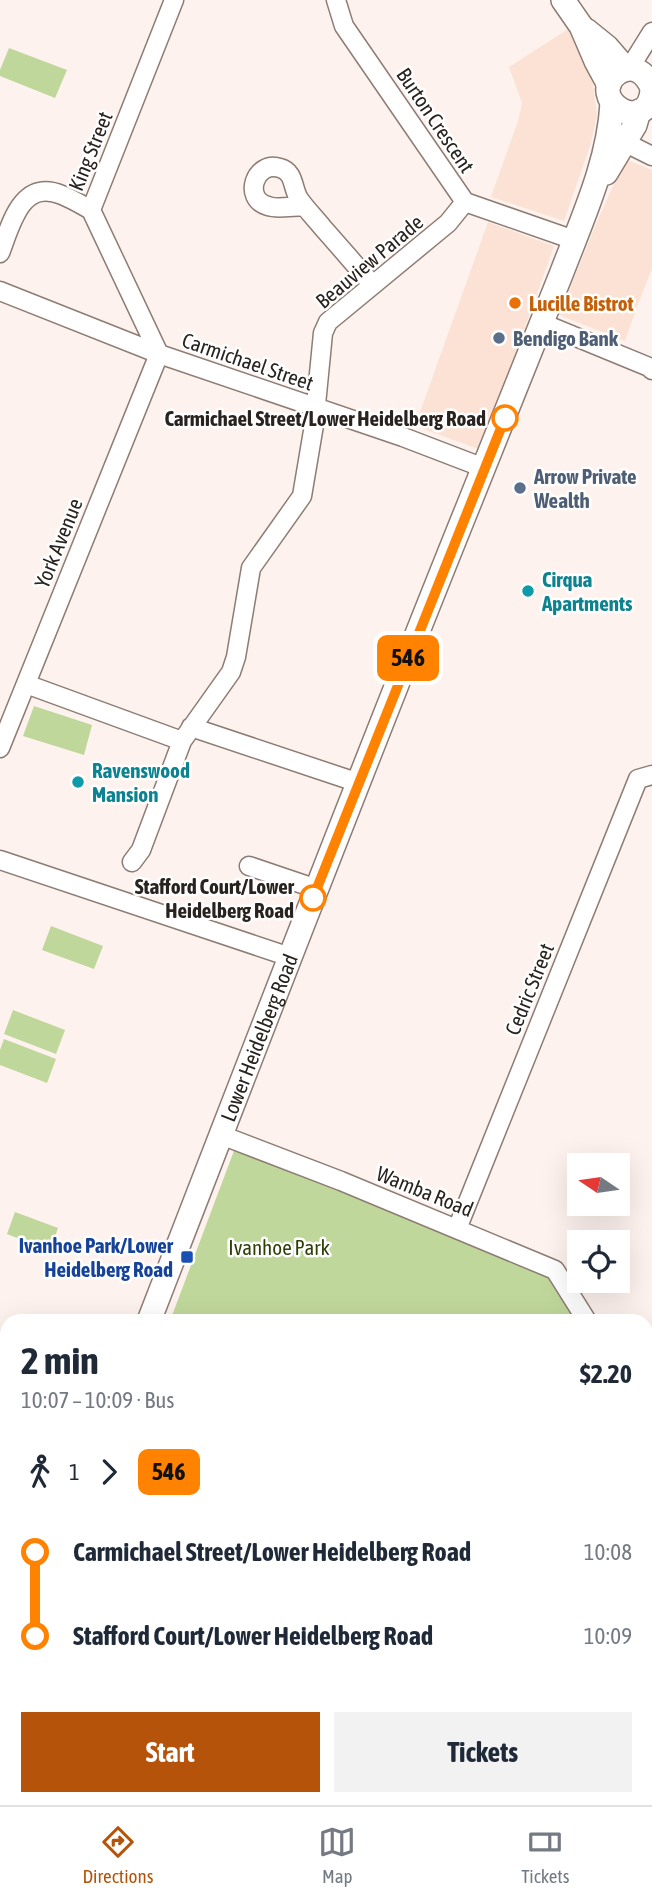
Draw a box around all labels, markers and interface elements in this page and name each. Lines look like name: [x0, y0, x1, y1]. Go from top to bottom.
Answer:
street label: Burton Crescent: [392, 63, 480, 177]
street label: King Street: [63, 108, 117, 194]
street label: Beauview Parade: [311, 209, 427, 313]
place label: Lucille Bistrot: [529, 291, 634, 315]
marker: Lucille Bistrot: [507, 295, 523, 311]
place label: Bendigo Bank: [513, 326, 619, 350]
street label: Carmichael Street: [179, 327, 317, 395]
marker: Bendigo Bank: [491, 330, 507, 346]
marker: Carmichael Street/Lower Heidelberg Road: [492, 405, 518, 431]
place label: Carmichael Street/Lower Heidelberg Road: [164, 406, 486, 430]
place label: Arrow Private Wealth: [533, 464, 637, 512]
marker: Arrow Private Wealth: [512, 480, 528, 496]
street label: York Avenue: [29, 495, 87, 591]
place label: Cirqua Apartments: [541, 567, 633, 615]
marker: Cirqua Apartments: [520, 583, 536, 599]
line badge: 546: [368, 635, 448, 681]
text: 546: [391, 644, 425, 671]
place label: Ravenswood Mansion: [92, 758, 190, 806]
marker: Ravenswood Mansion: [70, 774, 86, 790]
place label: Stafford Court/Lower Heidelberg Road: [135, 874, 295, 922]
marker: Stafford Court/Lower Heidelberg Road: [300, 885, 326, 911]
street label: Cedric Street: [500, 940, 558, 1038]
street label: Lower Heidelberg Road: [215, 950, 302, 1125]
north arrow: [567, 1153, 630, 1216]
map controls: [567, 1153, 630, 1293]
street label: Wamba Road: [373, 1161, 477, 1221]
button: locate: [567, 1230, 630, 1293]
place label: Ivanhoe Park/Lower Heidelberg Road: [19, 1233, 174, 1281]
park label: Ivanhoe Park: [228, 1235, 330, 1259]
marker: Ivanhoe Park/Lower Heidelberg Road: [179, 1249, 195, 1265]
text: 2 min: [21, 1339, 99, 1382]
text: $2.20: [580, 1359, 632, 1389]
text: 10:07 – 10:09 · Bus: [21, 1387, 174, 1413]
icon: walk: [21, 1453, 59, 1491]
icon: forward: [90, 1453, 128, 1491]
text: 546: [152, 1458, 186, 1485]
text: 1: [69, 1459, 80, 1485]
text: Carmichael Street/Lower Heidelberg Road: [73, 1537, 471, 1567]
text: 10:08: [584, 1539, 632, 1565]
text: Stafford Court/Lower Heidelberg Road: [73, 1621, 433, 1651]
text: 10:09: [584, 1623, 632, 1649]
button: Start: [21, 1712, 320, 1792]
button: Tickets: [334, 1712, 632, 1792]
tab: Directions: [82, 1823, 153, 1887]
tab: Map: [318, 1823, 356, 1887]
tab: Tickets: [521, 1823, 569, 1887]

